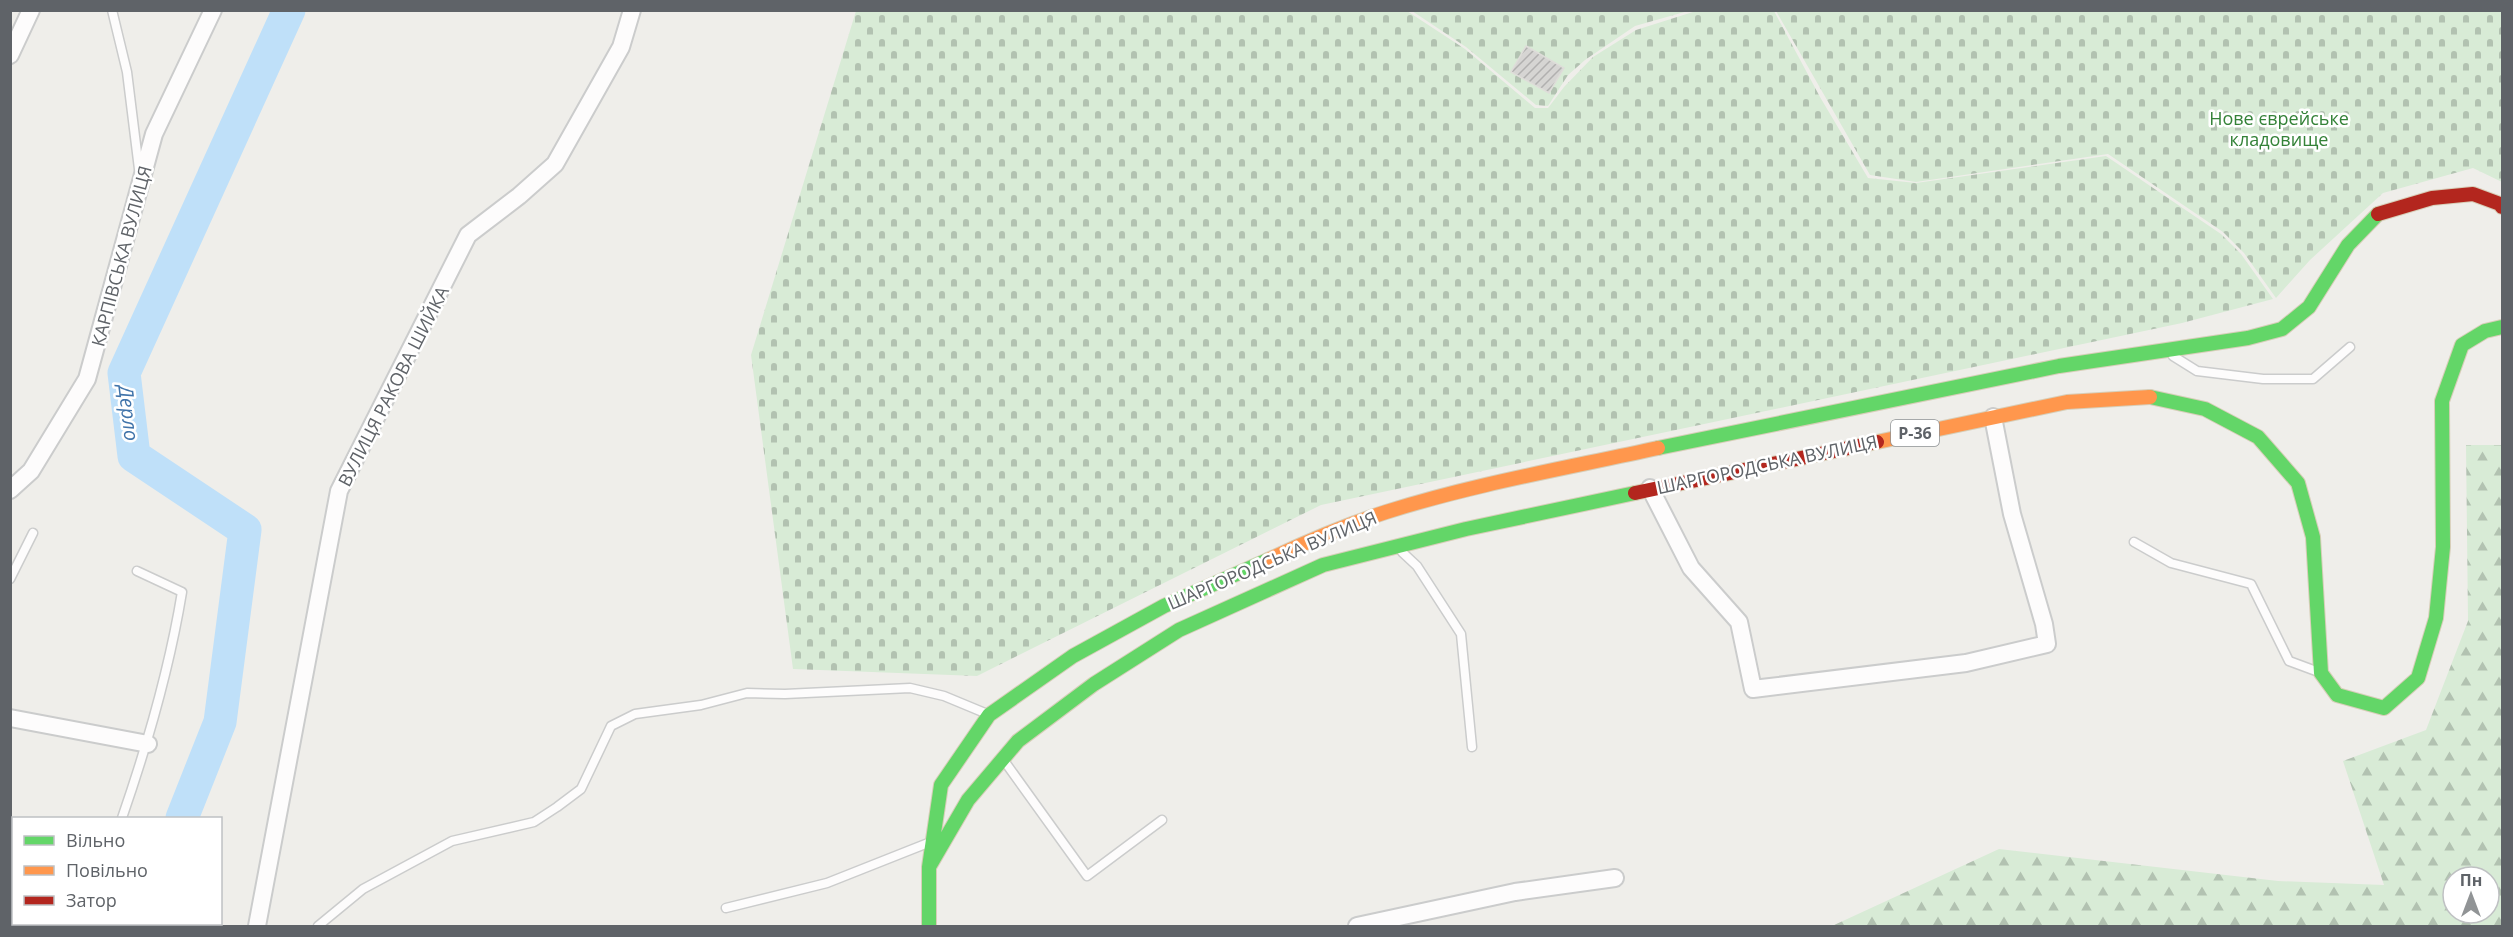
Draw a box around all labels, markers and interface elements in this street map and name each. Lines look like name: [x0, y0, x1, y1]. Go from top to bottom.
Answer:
park label: Нове єврейське кладовище: [2209, 106, 2349, 151]
street label: КАРПІВСЬКА ВУЛИЦЯ: [85, 163, 157, 349]
street label: ВУЛИЦЯ РАКОВА ШИЙКА: [332, 281, 454, 490]
water label: Дерло: [112, 382, 146, 442]
road number: Р-36: [1891, 420, 1939, 446]
street label: ШАРГОРОДСЬКА ВУЛИЦЯ: [1655, 429, 1879, 499]
street label: ШАРГОРОДСЬКА ВУЛИЦЯ: [1164, 505, 1380, 615]
legend: [12, 817, 222, 925]
text: Вільно: [66, 828, 125, 852]
text: Повільно: [66, 858, 148, 882]
north arrow: [2441, 865, 2501, 925]
text: Пн: [2460, 869, 2482, 891]
text: Затор: [66, 888, 117, 912]

